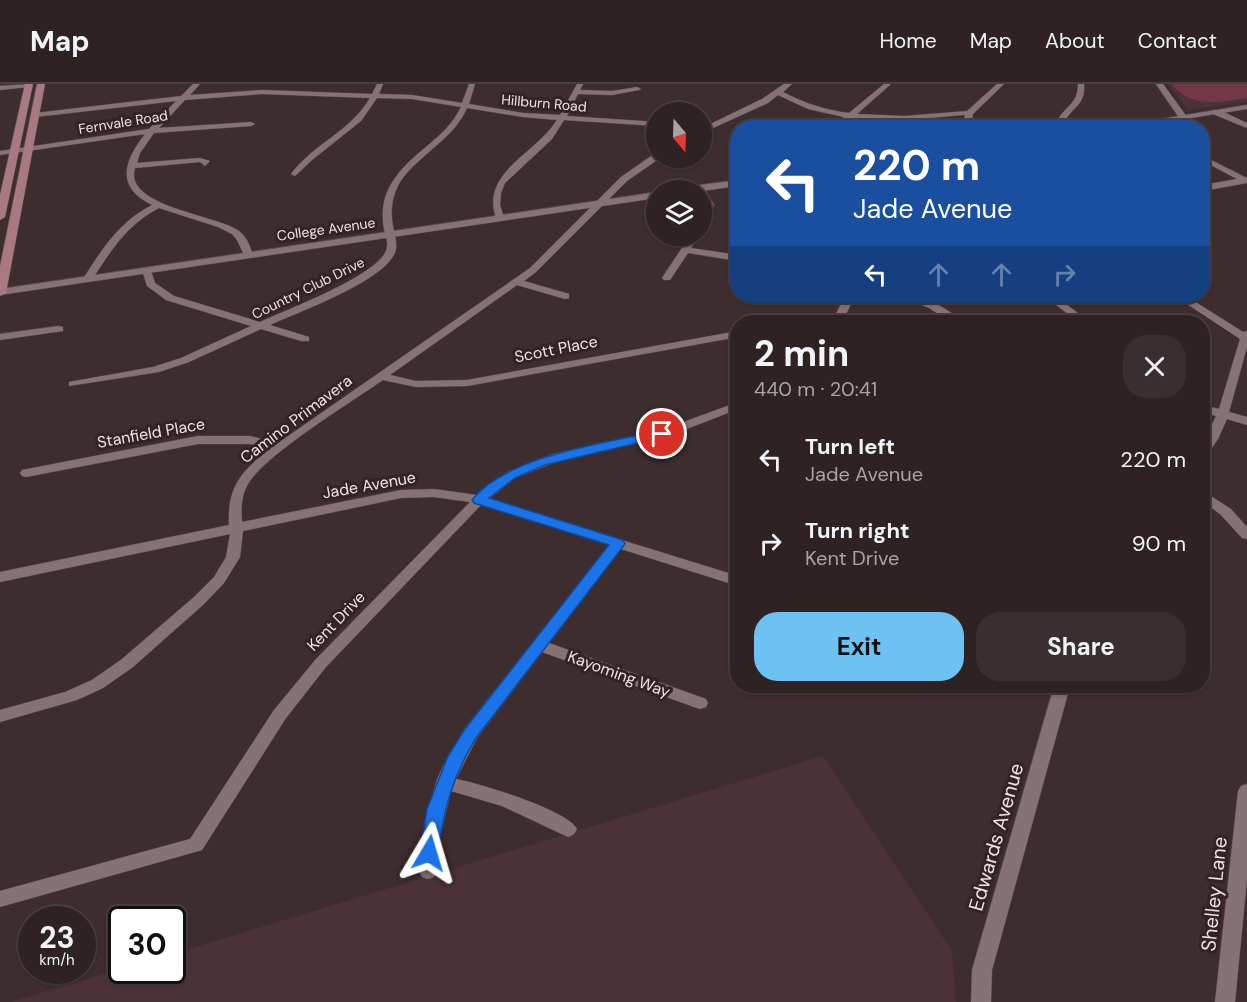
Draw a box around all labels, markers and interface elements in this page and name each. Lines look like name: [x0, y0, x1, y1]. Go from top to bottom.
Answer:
text: Map: [30, 23, 90, 60]
text: Home: [879, 27, 937, 55]
text: Map: [970, 27, 1012, 55]
text: About: [1045, 27, 1105, 55]
text: Contact: [1138, 27, 1217, 55]
street label: Hillburn Road: [501, 90, 587, 116]
north arrow: [646, 102, 712, 168]
map controls: [646, 102, 712, 246]
street label: Fernvale Road: [77, 106, 169, 138]
text: 220 m: [853, 138, 980, 193]
icon: left: [754, 144, 832, 222]
button: layers: [646, 180, 712, 246]
text: Jade Avenue: [853, 191, 1012, 226]
street label: College Avenue: [276, 213, 376, 245]
street label: Country Club Drive: [249, 253, 367, 323]
icon: left: [859, 258, 892, 291]
icon: ahead: [922, 258, 955, 291]
icon: ahead: [985, 258, 1018, 291]
icon: right: [1048, 258, 1081, 291]
text: 2 min: [754, 330, 849, 377]
street label: Scott Place: [513, 331, 599, 367]
button: close: [1123, 335, 1186, 398]
street label: Camino Primavera: [236, 370, 356, 468]
text: 440 m · 20:41: [754, 376, 877, 402]
pin: [636, 408, 687, 459]
street label: Stanfield Place: [95, 413, 207, 453]
icon: arrive: [645, 417, 678, 450]
text: Turn left: [805, 432, 895, 461]
icon: left: [754, 443, 787, 476]
text: 220 m: [1120, 445, 1186, 474]
text: Jade Avenue: [805, 461, 923, 487]
street label: Jade Avenue: [321, 466, 417, 504]
text: Turn right: [805, 516, 910, 545]
icon: right: [754, 527, 787, 560]
text: 90 m: [1132, 529, 1186, 558]
text: Kent Drive: [805, 545, 899, 571]
street label: Kent Drive: [302, 587, 370, 655]
button: Exit: [754, 612, 964, 681]
button: Share: [976, 612, 1186, 681]
street label: Kayoming Way: [565, 646, 673, 702]
street label: Edwards Avenue: [962, 760, 1030, 914]
position arrow: [397, 821, 461, 885]
street label: Shelley Lane: [1195, 835, 1233, 953]
speed limit sign: 30: [108, 906, 186, 984]
text: 23: [39, 918, 75, 957]
text: km/h: [39, 950, 75, 970]

